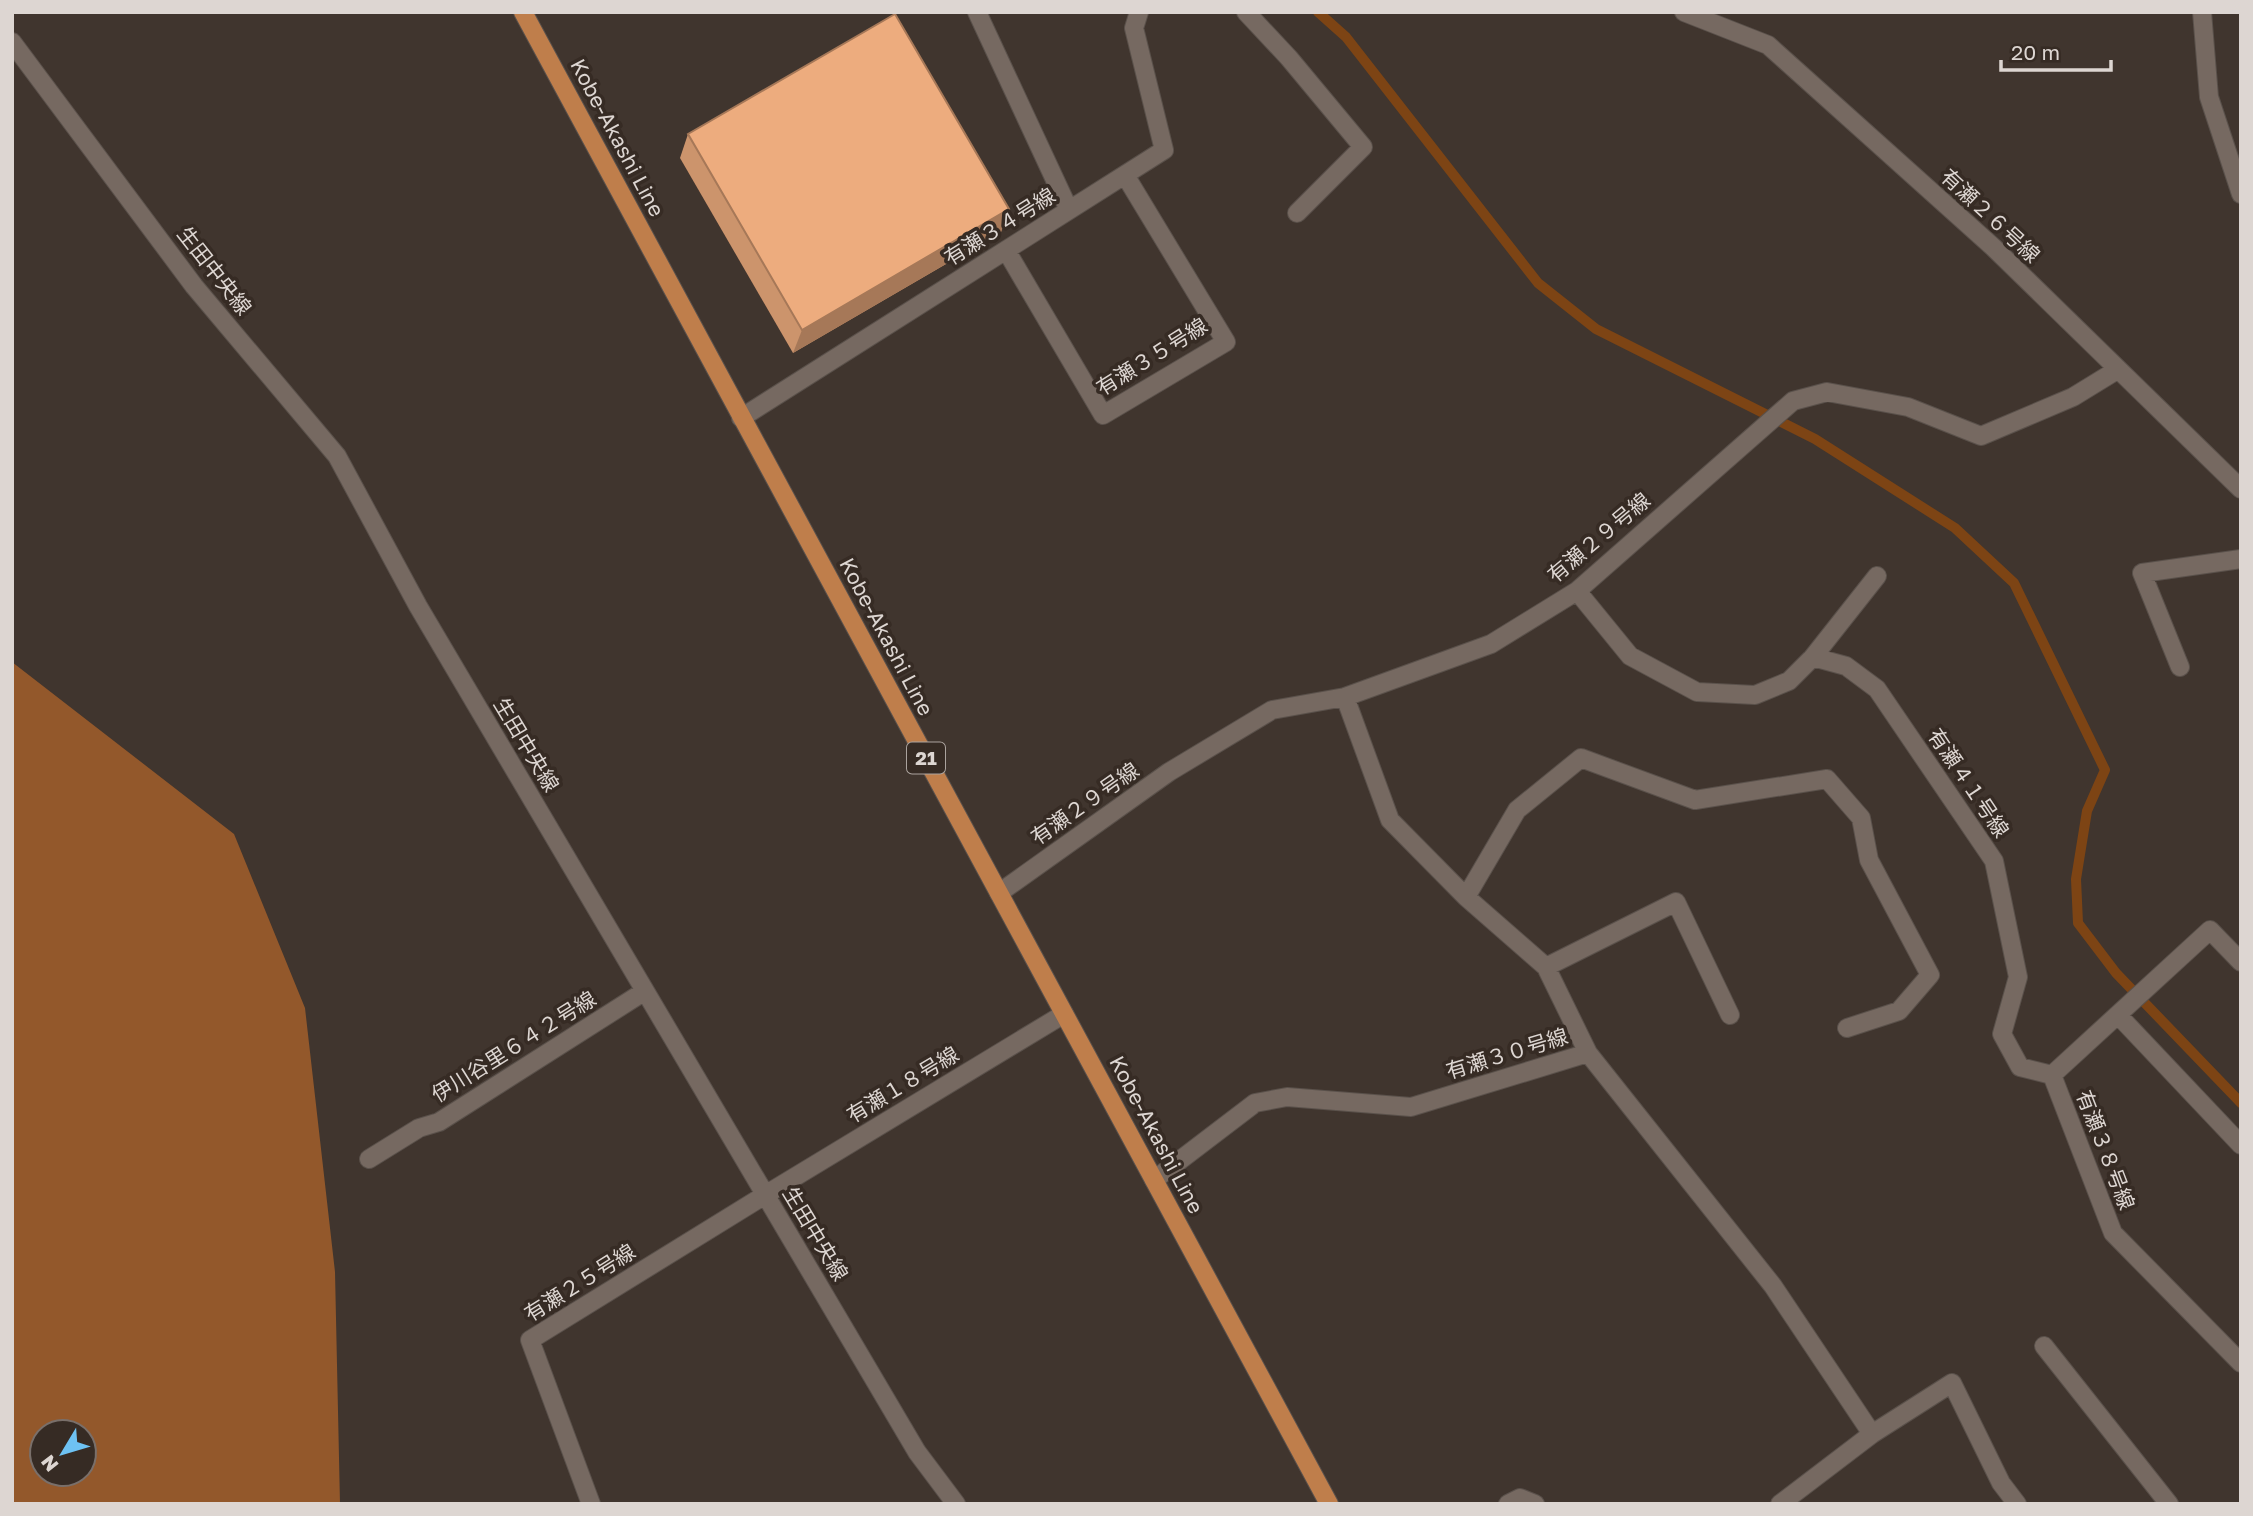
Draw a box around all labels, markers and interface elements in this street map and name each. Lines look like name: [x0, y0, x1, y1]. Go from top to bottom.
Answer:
scale bar: [2001, 28, 2111, 72]
text: 20 m: [2011, 39, 2060, 65]
street label: Kobe-Akashi Line: [565, 54, 670, 221]
street label: 有瀬２６号線: [1936, 163, 2046, 268]
street label: 有瀬３４号線: [939, 182, 1060, 271]
street label: 生田中央線: [172, 221, 257, 320]
street label: 有瀬３５号線: [1091, 312, 1212, 401]
street label: 有瀬２９号線: [1542, 487, 1655, 588]
street label: Kobe-Akashi Line: [834, 553, 939, 720]
street label: 生田中央線: [489, 693, 565, 796]
street label: 有瀬４１号線: [1923, 723, 2015, 842]
road number: 21: [907, 743, 945, 774]
street label: 有瀬２９号線: [1025, 756, 1143, 850]
street label: 伊川谷里６４２号線: [426, 985, 600, 1107]
street label: 有瀬３０号線: [1443, 1022, 1571, 1084]
street label: 有瀬１８号線: [842, 1041, 963, 1128]
street label: Kobe-Akashi Line: [1104, 1051, 1209, 1218]
street label: 有瀬３８号線: [2071, 1086, 2141, 1213]
street label: 生田中央線: [778, 1182, 854, 1285]
street label: 有瀬２５号線: [519, 1238, 640, 1327]
north arrow: [28, 1418, 98, 1488]
text: N: [36, 1451, 63, 1477]

